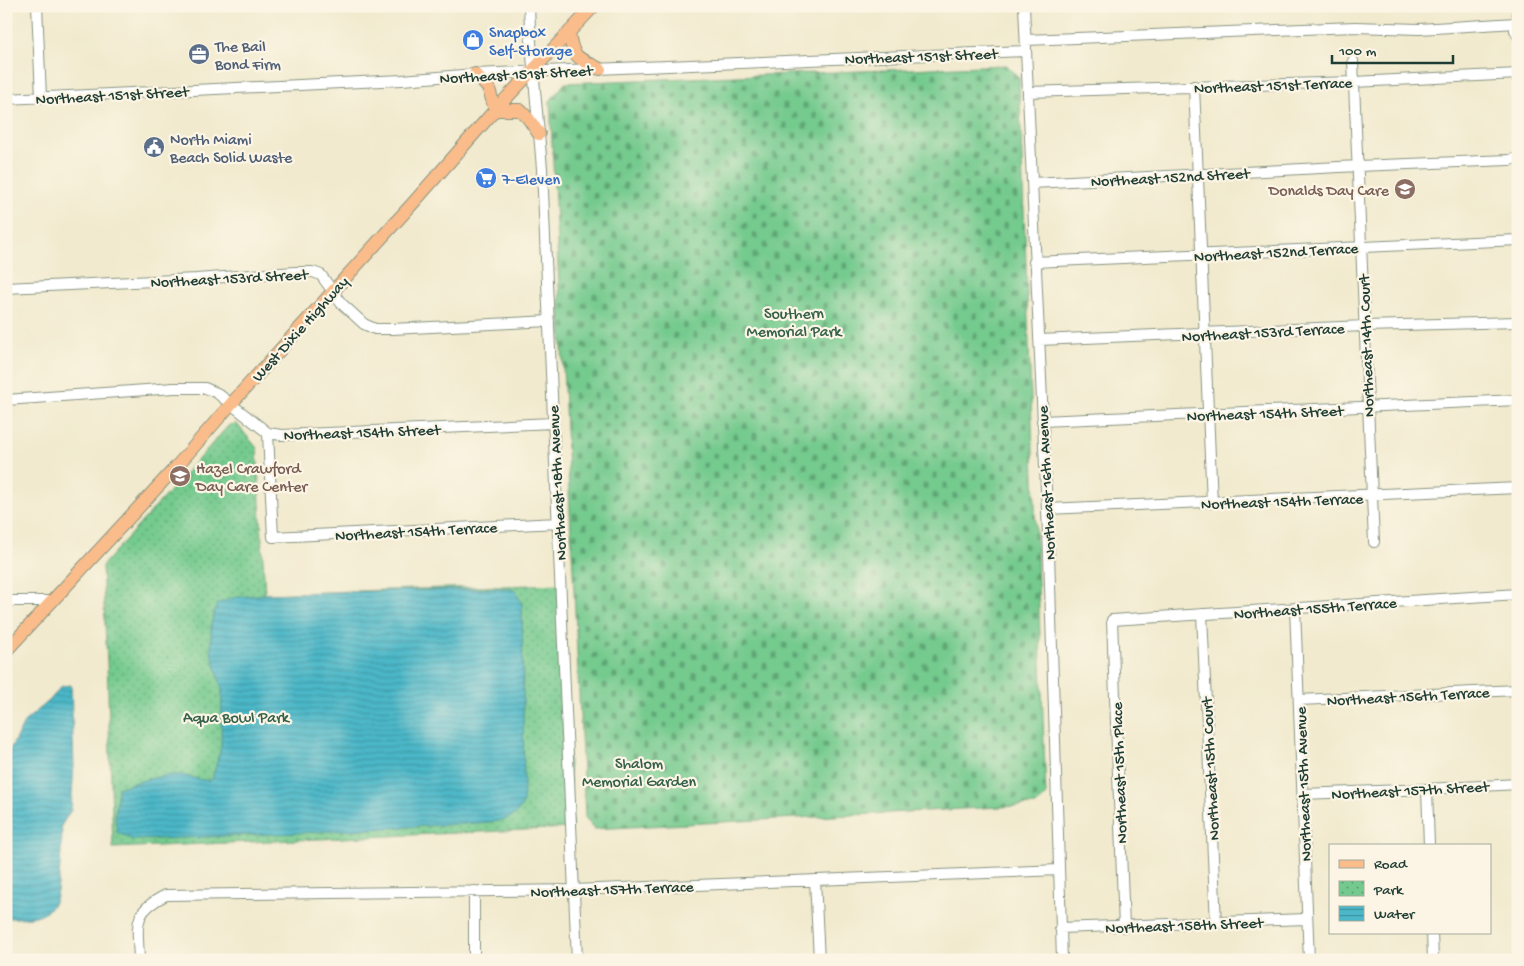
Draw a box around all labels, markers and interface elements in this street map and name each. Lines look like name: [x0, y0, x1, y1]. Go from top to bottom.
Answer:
place label: Snapbox Self-Storage: [489, 25, 573, 62]
shop icon: Snapbox Self-Storage: [461, 28, 485, 52]
scale bar: [1332, 32, 1453, 64]
place label: The Bail Bond Firm: [214, 39, 282, 76]
office icon: The Bail Bond Firm: [187, 42, 211, 66]
text: 100 m: [1338, 43, 1377, 61]
street label: Northeast 151st Street: [844, 46, 999, 71]
street label: Northeast 151st Street: [439, 63, 595, 90]
street label: Northeast 151st Terrace: [1193, 75, 1354, 100]
street label: Northeast 151st Street: [35, 84, 191, 111]
place label: North Miami Beach Solid Waste: [169, 132, 293, 169]
public building icon: North Miami Beach Solid Waste: [142, 135, 166, 159]
supermarket icon: 7-Eleven: [474, 166, 498, 190]
street label: Northeast 152nd Street: [1090, 166, 1252, 193]
place label: 7-Eleven: [501, 172, 560, 191]
school or university icon: Donalds Day Care: [1393, 177, 1417, 201]
place label: Donalds Day Care: [1268, 183, 1390, 202]
street label: Northeast 152nd Terrace: [1193, 241, 1360, 268]
street label: Northeast 153rd Street: [150, 267, 310, 294]
street label: Northeast 14th Court: [1356, 273, 1380, 417]
street label: West Dixie Highway: [249, 274, 354, 387]
park label: Southern Memorial Park: [747, 306, 843, 343]
street label: Northeast 153rd Terrace: [1181, 321, 1346, 348]
street label: Northeast 154th Street: [1186, 403, 1345, 428]
street label: Northeast 18th Avenue: [546, 404, 573, 561]
street label: Northeast 16th Avenue: [1035, 404, 1062, 560]
street label: Northeast 154th Street: [283, 422, 442, 447]
place label: Hazel Crawford Day Care Center: [195, 461, 309, 498]
school or university icon: Hazel Crawford Day Care Center: [168, 464, 192, 488]
street label: Northeast 154th Terrace: [1201, 491, 1364, 516]
street label: Northeast 154th Terrace: [335, 520, 499, 547]
street label: Northeast 155th Terrace: [1233, 595, 1398, 626]
street label: Northeast 156th Terrace: [1326, 685, 1491, 712]
street label: Northeast 15th Court: [1199, 695, 1226, 841]
street label: Northeast 15th Place: [1110, 701, 1133, 844]
street label: Northeast 15th Avenue: [1293, 705, 1318, 862]
park label: Aqua Bowl Park: [183, 710, 291, 729]
park label: Shalom Memorial Garden: [582, 756, 697, 793]
street label: Northeast 157th Street: [1331, 779, 1491, 806]
legend: [1329, 844, 1492, 934]
text: Road: [1374, 856, 1408, 874]
street label: Northeast 157th Terrace: [530, 879, 695, 904]
text: Park: [1373, 882, 1404, 900]
text: Water: [1374, 906, 1416, 924]
street label: Northeast 158th Street: [1105, 915, 1265, 940]

